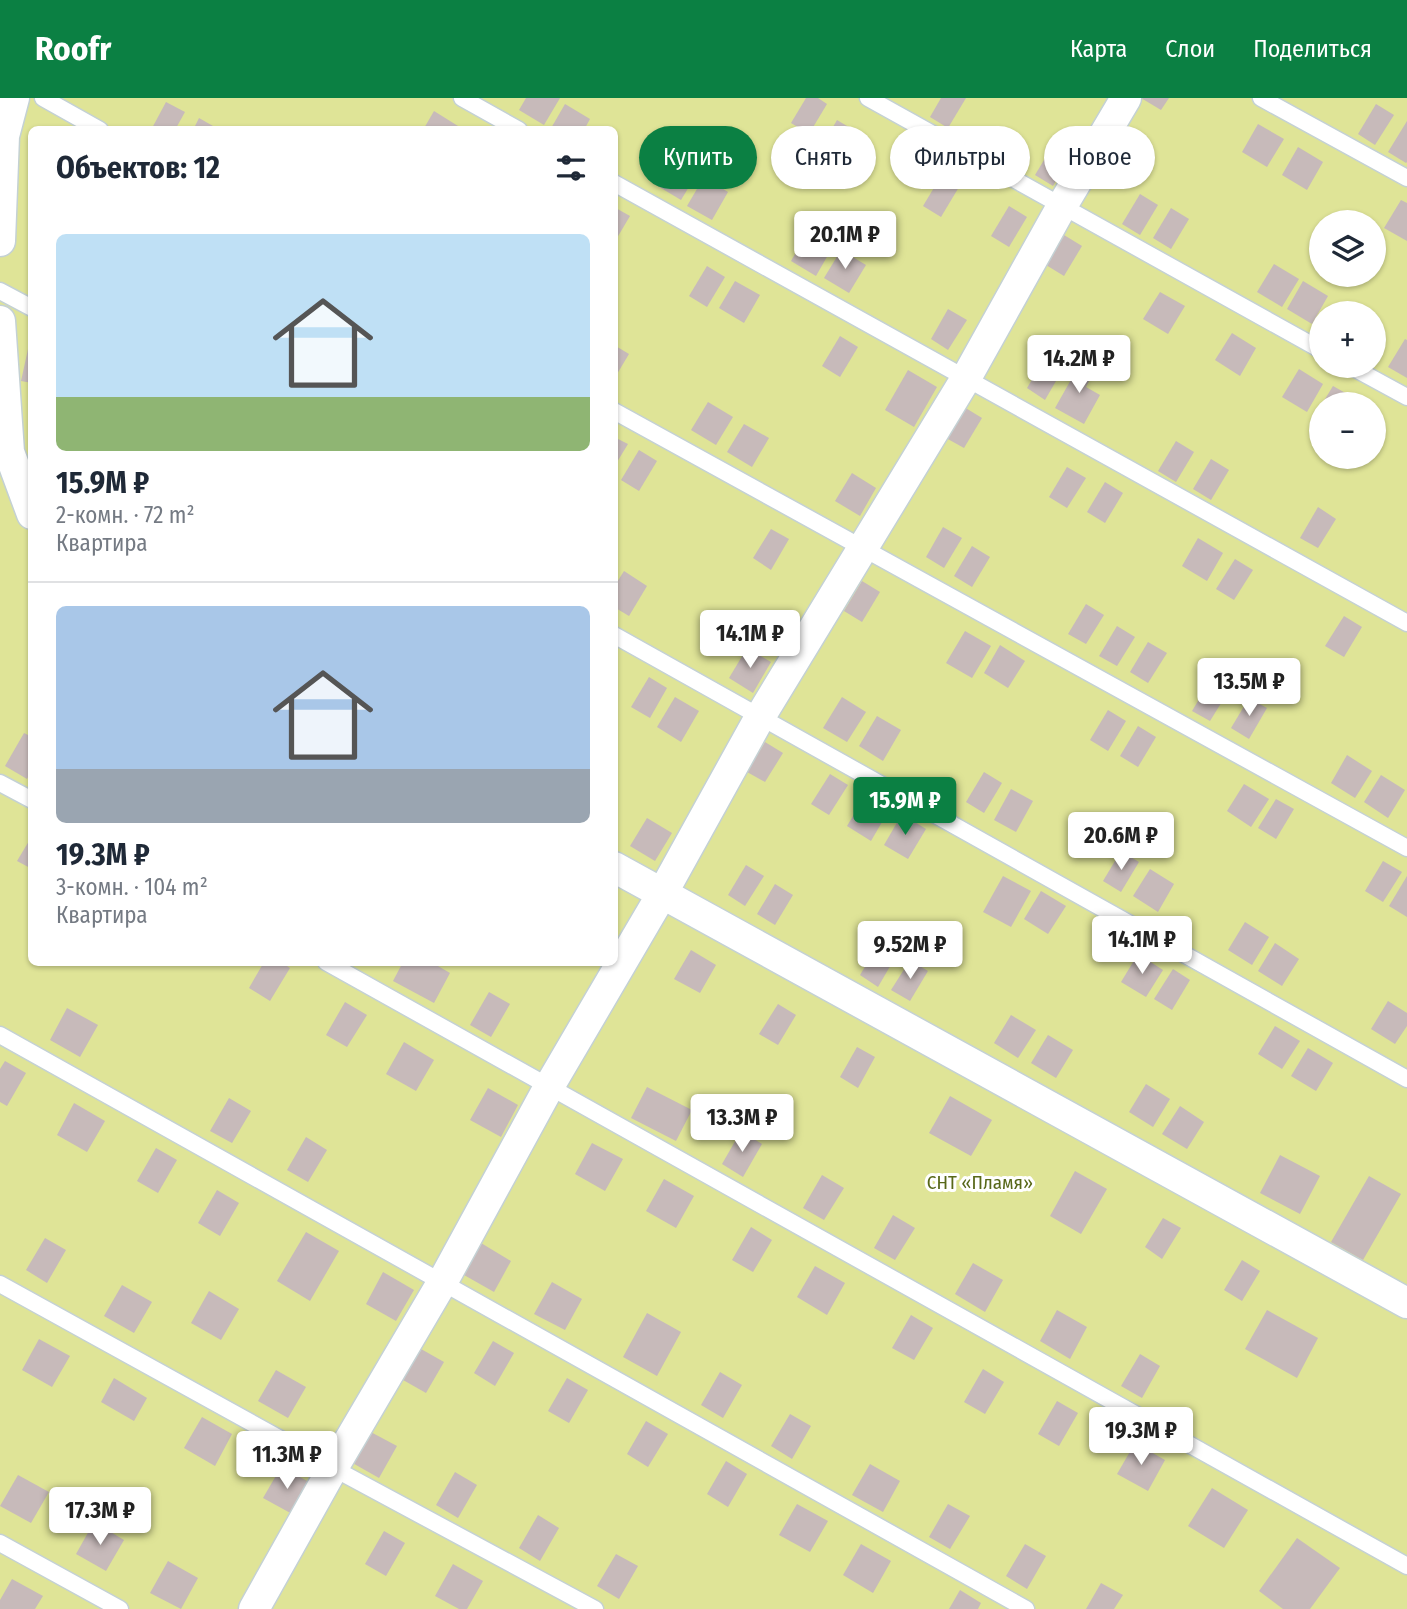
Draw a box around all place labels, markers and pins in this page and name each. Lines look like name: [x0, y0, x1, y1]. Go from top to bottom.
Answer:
pin: 20.1M ₽: [780, 212, 910, 271]
pin: 14.2M ₽: [1014, 336, 1144, 395]
pin: 14.1M ₽: [685, 610, 815, 670]
pin: 13.5M ₽: [1184, 658, 1314, 718]
pin: 15.9M ₽: [840, 778, 970, 837]
pin: 20.6M ₽: [1056, 812, 1186, 872]
pin: 14.1M ₽: [1077, 916, 1207, 976]
pin: 9.52M ₽: [845, 922, 975, 981]
pin: 13.3M ₽: [677, 1094, 807, 1154]
pin: 19.3M ₽: [1076, 1408, 1206, 1467]
pin: 11.3M ₽: [222, 1432, 352, 1491]
pin: 17.3M ₽: [35, 1488, 165, 1547]

